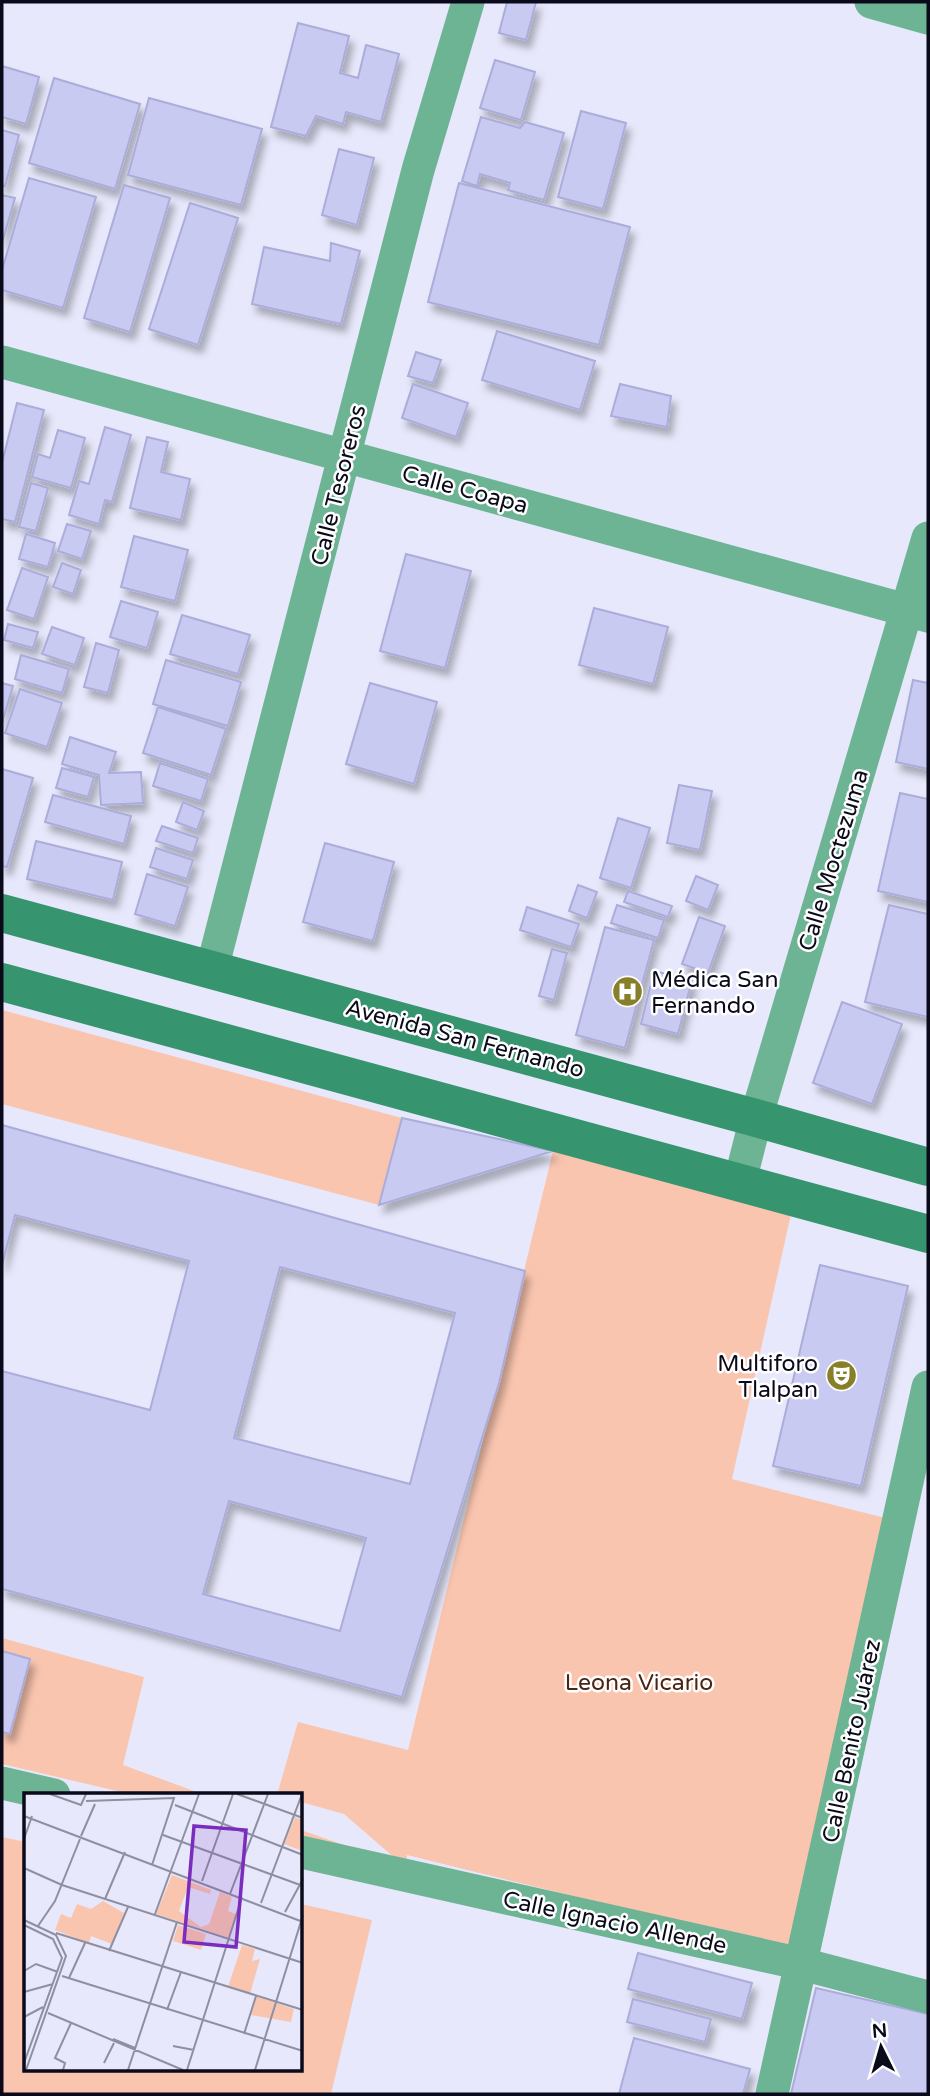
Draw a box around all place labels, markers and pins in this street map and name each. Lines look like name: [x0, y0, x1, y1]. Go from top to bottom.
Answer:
place label: Médica San Fernando: [651, 966, 778, 1020]
hospital icon: Médica San Fernando: [611, 975, 645, 1009]
place label: Multiforo Tlalpan: [717, 1350, 818, 1404]
theatre icon: Multiforo Tlalpan: [824, 1359, 858, 1393]

